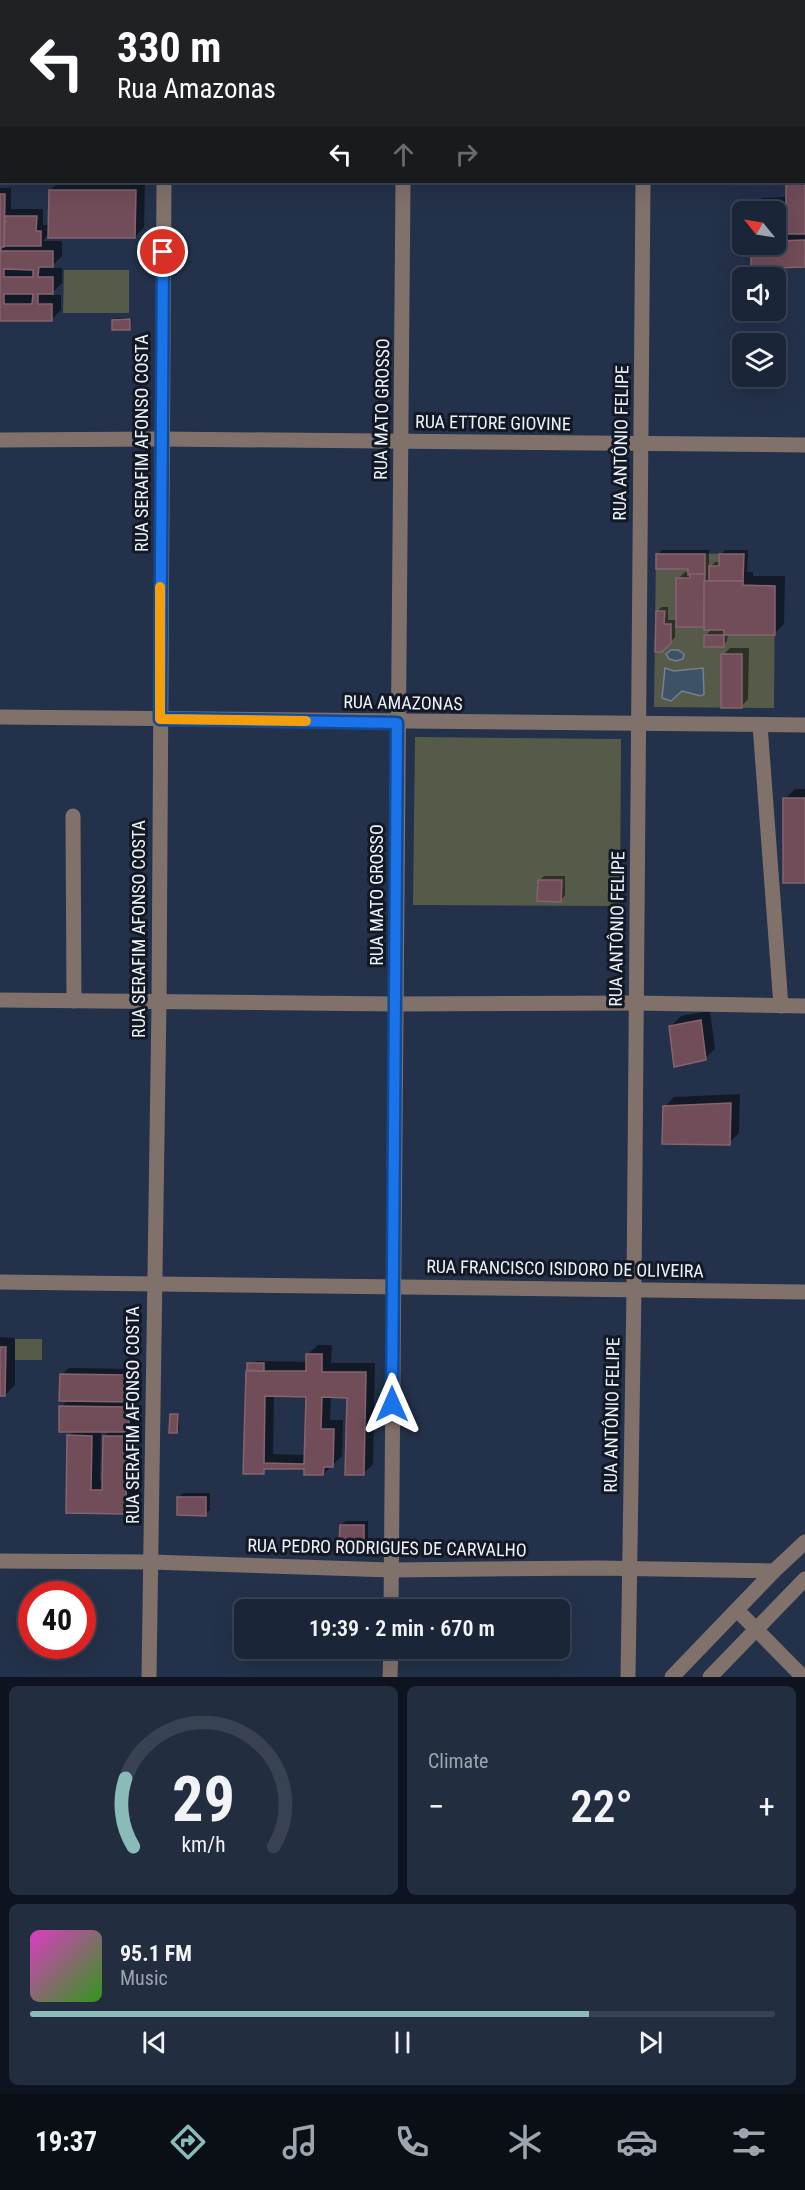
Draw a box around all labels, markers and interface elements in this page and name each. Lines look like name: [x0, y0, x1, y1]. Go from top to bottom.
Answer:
text: 330 m: [117, 23, 222, 72]
icon: left: [18, 24, 96, 102]
text: Rua Amazonas: [117, 73, 276, 105]
icon: left: [324, 138, 357, 171]
icon: ahead: [387, 138, 420, 171]
icon: right: [450, 138, 483, 171]
north arrow: [732, 201, 786, 255]
map controls: [732, 201, 786, 387]
pin: [137, 226, 188, 277]
icon: arrive: [146, 235, 179, 268]
button: sound: [732, 267, 786, 321]
street label: RUA SERAFIM AFONSO COSTA: [131, 333, 152, 552]
button: layers: [732, 333, 786, 387]
street label: RUA MATO GROSSO: [370, 338, 393, 480]
street label: RUA ANTÔNIO FELIPE: [609, 365, 632, 521]
street label: RUA ETTORE GIOVINE: [415, 411, 571, 434]
street label: RUA AMAZONAS: [343, 691, 463, 714]
street label: RUA SERAFIM AFONSO COSTA: [128, 819, 149, 1038]
street label: RUA MATO GROSSO: [366, 824, 387, 966]
street label: RUA ANTÔNIO FELIPE: [605, 851, 628, 1007]
street label: RUA FRANCISCO ISIDORO DE OLIVEIRA: [426, 1256, 705, 1281]
street label: RUA SERAFIM AFONSO COSTA: [122, 1305, 143, 1524]
street label: RUA ANTÔNIO FELIPE: [600, 1337, 623, 1493]
position arrow: [360, 1372, 424, 1436]
street label: RUA PEDRO RODRIGUES DE CARVALHO: [247, 1535, 527, 1560]
speed limit sign: 40: [18, 1581, 96, 1659]
text: 19:39 · 2 min · 670 m: [309, 1616, 495, 1641]
text: Climate: [428, 1749, 488, 1773]
text: 29: [172, 1763, 235, 1836]
text: 22°: [570, 1780, 633, 1833]
text: −: [428, 1787, 445, 1826]
text: +: [759, 1787, 775, 1826]
text: km/h: [181, 1833, 226, 1858]
text: 95.1 FM: [120, 1941, 192, 1966]
text: Music: [120, 1966, 168, 1990]
icon: previous: [138, 2026, 171, 2059]
icon: pause: [386, 2026, 419, 2059]
icon: next: [634, 2026, 667, 2059]
icon: directions: [167, 2121, 209, 2163]
icon: music: [279, 2121, 321, 2163]
icon: phone: [391, 2121, 433, 2163]
icon: climate: [504, 2121, 546, 2163]
icon: car: [616, 2121, 658, 2163]
icon: filters: [728, 2121, 770, 2163]
text: 19:37: [35, 2126, 97, 2158]

